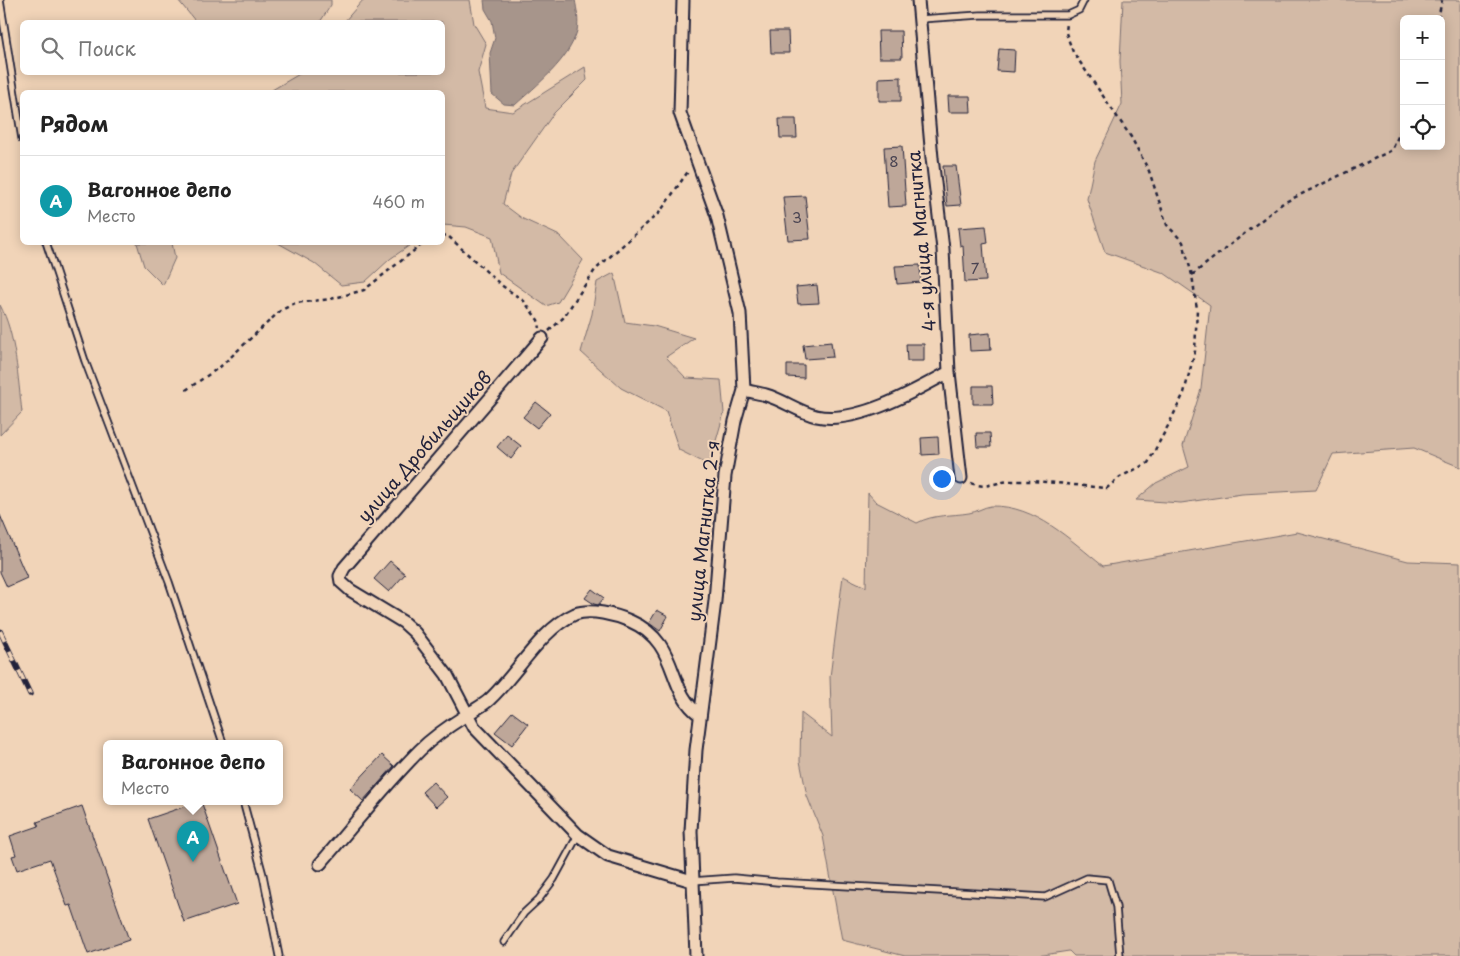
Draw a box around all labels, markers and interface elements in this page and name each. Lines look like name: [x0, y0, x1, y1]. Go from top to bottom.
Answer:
map controls: [1400, 15, 1445, 150]
button: +: [1400, 15, 1445, 60]
search box: [20, 20, 445, 75]
icon: search: [38, 34, 66, 62]
text: Поиск: [78, 34, 136, 62]
button: −: [1400, 60, 1445, 105]
button: locate: [1400, 105, 1445, 150]
text: Рядом: [40, 107, 108, 139]
house number: 8: [889, 149, 899, 172]
street label: 4-я улица Магнитка: [899, 149, 942, 333]
text: Вагонное депо: [87, 175, 231, 203]
text: A: [50, 189, 62, 213]
text: 460 m: [373, 189, 425, 213]
text: Место: [87, 203, 136, 227]
house number: 3: [792, 205, 802, 228]
house number: 7: [971, 256, 980, 279]
street label: улица Дробильщиков: [350, 364, 497, 528]
street label: улица Магнитка 2-я: [680, 439, 725, 623]
your location: [929, 466, 955, 492]
popup: [103, 740, 283, 805]
text: Вагонное депо: [121, 747, 265, 775]
text: Место: [121, 775, 169, 799]
pin: A: [177, 821, 209, 862]

